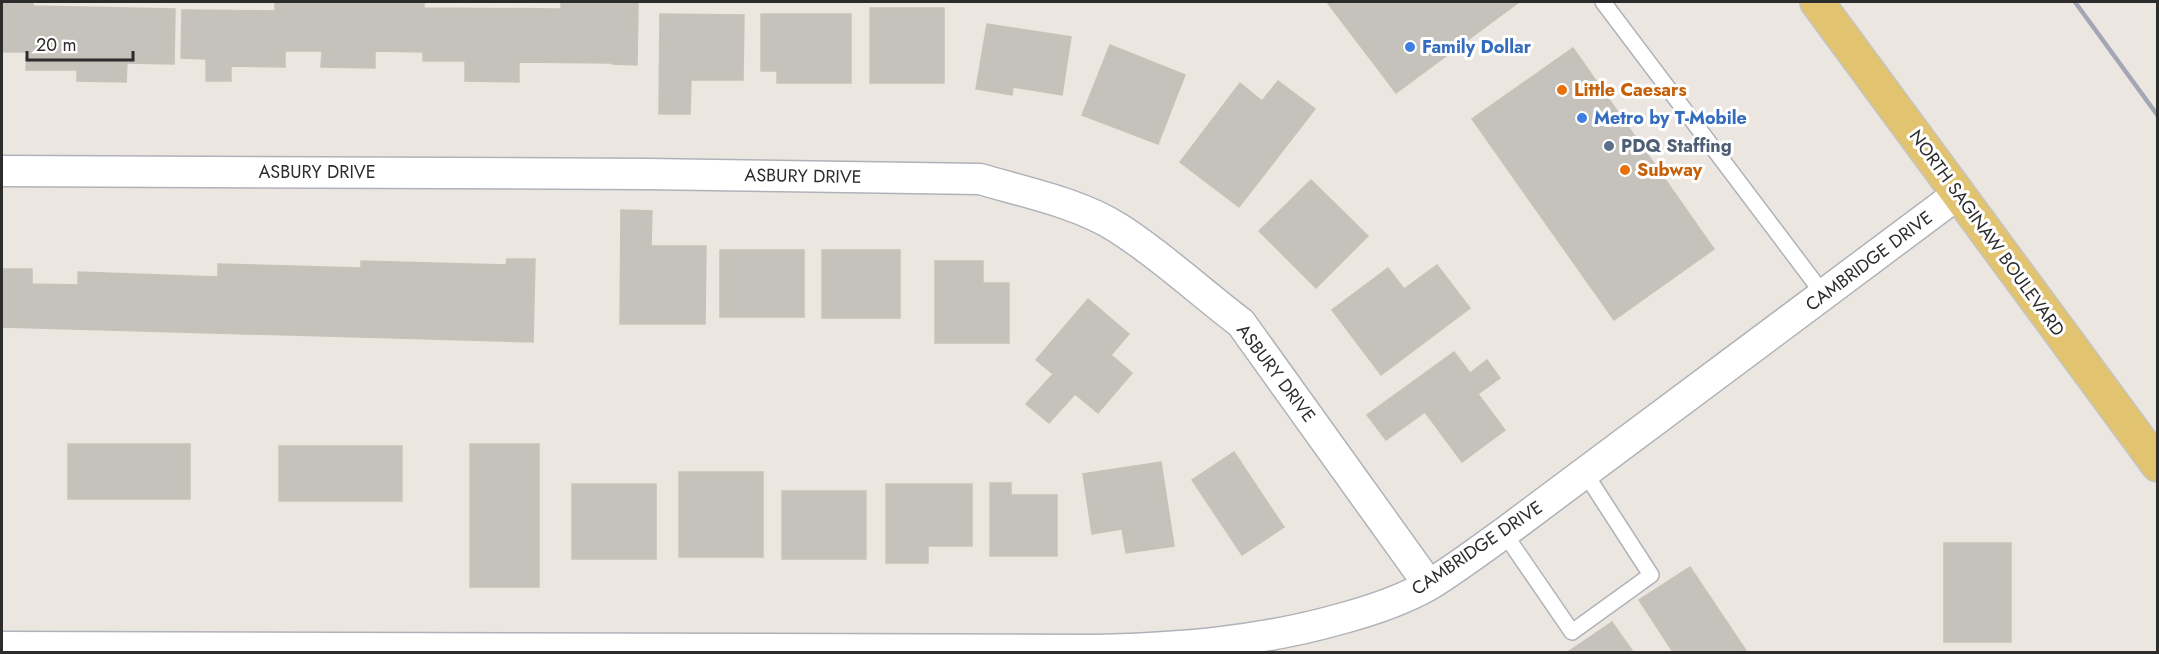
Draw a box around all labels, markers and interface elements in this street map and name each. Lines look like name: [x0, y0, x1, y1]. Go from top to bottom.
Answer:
scale bar: [27, 24, 134, 62]
text: 20 m: [36, 32, 76, 58]
place label: Family Dollar: [1422, 34, 1532, 60]
marker: Family Dollar: [1403, 40, 1417, 54]
place label: Little Caesars: [1574, 77, 1687, 103]
marker: Little Caesars: [1555, 83, 1569, 97]
place label: Metro by T-Mobile: [1594, 105, 1747, 131]
marker: Metro by T-Mobile: [1575, 111, 1589, 125]
street label: NORTH SAGINAW BOULEVARD: [1903, 124, 2071, 342]
place label: PDQ Staffing: [1621, 133, 1732, 159]
marker: PDQ Staffing: [1602, 139, 1616, 153]
place label: Subway: [1637, 157, 1703, 183]
street label: ASBURY DRIVE: [258, 159, 376, 185]
street label: ASBURY DRIVE: [744, 162, 862, 190]
marker: Subway: [1618, 163, 1632, 177]
street label: CAMBRIDGE DRIVE: [1800, 205, 1938, 317]
street label: ASBURY DRIVE: [1230, 318, 1322, 428]
street label: CAMBRIDGE DRIVE: [1406, 494, 1548, 602]

